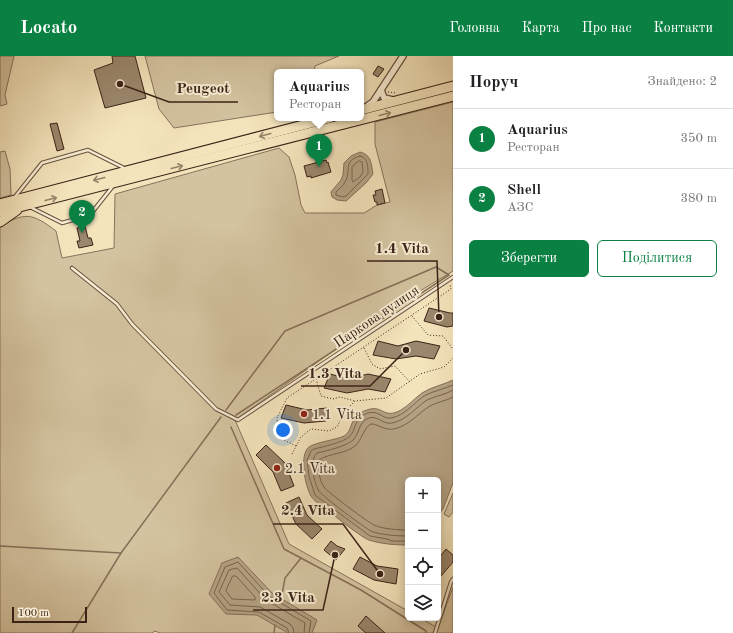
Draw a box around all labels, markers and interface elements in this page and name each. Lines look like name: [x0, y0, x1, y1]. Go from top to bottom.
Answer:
text: Locato: [20, 19, 77, 38]
text: Головна: [449, 21, 500, 35]
text: Карта: [522, 21, 560, 35]
text: Про нас: [582, 21, 632, 35]
text: Контакти: [654, 21, 713, 35]
popup: [274, 69, 364, 121]
text: Поруч: [469, 74, 518, 91]
callout: Peugeot: [169, 75, 238, 102]
text: Знайдено: 2: [648, 75, 717, 88]
text: Aquarius: [289, 80, 349, 95]
text: Peugeot: [176, 82, 230, 97]
text: Ресторан: [289, 98, 341, 111]
one-way arrow: [378, 110, 391, 117]
text: Aquarius: [507, 123, 568, 138]
one-way arrow: [259, 132, 272, 139]
text: 1: [478, 132, 486, 145]
text: 350 m: [680, 132, 717, 145]
pin: 1: [306, 134, 332, 167]
text: Ресторан: [507, 141, 560, 154]
one-way arrow: [171, 162, 184, 170]
one-way arrow: [92, 175, 105, 183]
text: Shell: [507, 183, 541, 198]
text: 2: [478, 192, 486, 205]
text: 380 m: [680, 192, 717, 205]
one-way arrow: [45, 195, 58, 202]
pin: 2: [69, 200, 95, 233]
text: АЗС: [507, 201, 533, 214]
callout: 1.4 Vita: [367, 234, 437, 261]
button: Зберегти: [469, 240, 589, 277]
button: Поділитися: [597, 240, 717, 277]
text: 1.4 Vita: [375, 242, 429, 257]
street label: Паркова вулиця: [331, 283, 422, 350]
callout: 1.3 Vita: [301, 359, 370, 386]
text: 1.3 Vita: [308, 367, 362, 382]
place label: 1.1 Vita: [312, 408, 362, 422]
marker: 1.1 Vita: [299, 409, 309, 419]
your location: [273, 420, 293, 440]
place label: 2.1 Vita: [285, 462, 335, 476]
marker: 2.1 Vita: [272, 463, 282, 473]
map controls: [405, 477, 441, 621]
button: +: [405, 477, 441, 513]
callout: 2.4 Vita: [273, 497, 343, 524]
text: 2.4 Vita: [281, 504, 335, 519]
button: −: [405, 513, 441, 549]
button: locate: [405, 549, 441, 585]
callout: 2.3 Vita: [253, 583, 323, 610]
button: layers: [405, 585, 441, 621]
text: 2.3 Vita: [261, 591, 315, 606]
scale bar: [12, 605, 87, 624]
text: 100 m: [18, 608, 49, 619]

